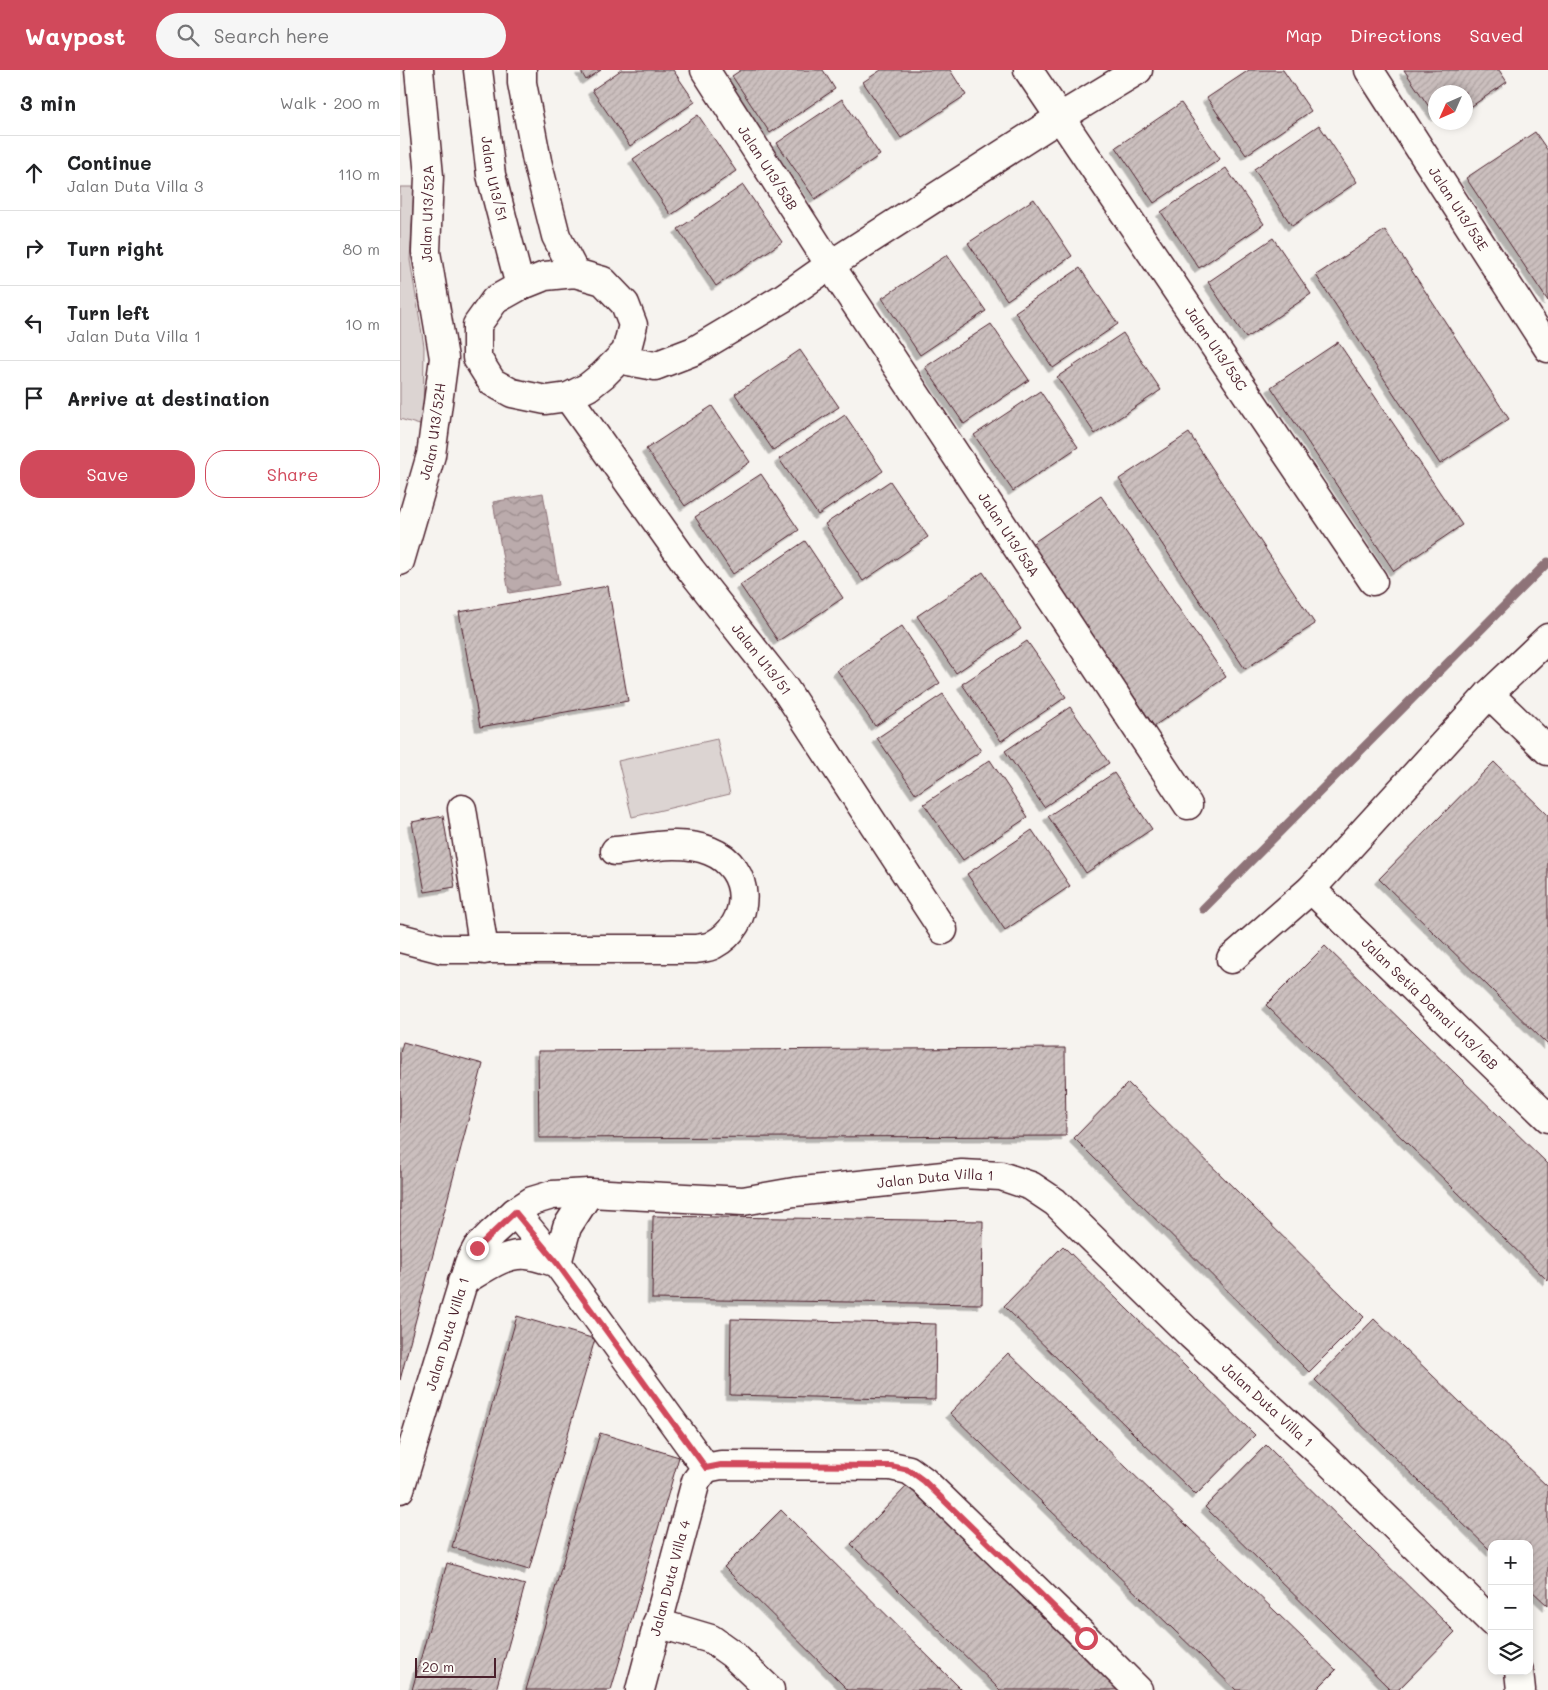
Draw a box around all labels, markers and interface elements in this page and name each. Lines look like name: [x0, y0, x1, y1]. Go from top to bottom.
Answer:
search box: [156, 13, 506, 58]
text: Waypost: [25, 20, 126, 51]
icon: search: [174, 21, 202, 49]
text: Search here: [214, 23, 329, 48]
text: Map: [1285, 23, 1322, 47]
text: Directions: [1350, 23, 1442, 47]
text: Saved: [1470, 23, 1523, 47]
north arrow: [1428, 85, 1473, 130]
text: 3 min: [20, 89, 76, 116]
text: Walk · 200 m: [280, 92, 380, 113]
street label: Jalan U13/53B: [734, 121, 802, 213]
street label: Jalan U13/51: [477, 135, 513, 223]
text: Continue: [67, 150, 152, 175]
icon: ahead: [20, 159, 48, 187]
text: 110 m: [338, 163, 380, 184]
street label: Jalan U13/53E: [1425, 163, 1493, 254]
street label: Jalan U13/52A: [416, 164, 438, 264]
text: Jalan Duta Villa 3: [67, 175, 203, 196]
icon: right: [20, 234, 48, 262]
text: Turn right: [67, 236, 164, 261]
text: 80 m: [343, 238, 380, 259]
text: Turn left: [67, 300, 150, 325]
street label: Jalan U13/53C: [1181, 302, 1252, 394]
icon: left: [20, 309, 48, 337]
text: 10 m: [345, 313, 380, 334]
text: Jalan Duta Villa 1: [67, 325, 201, 346]
street label: Jalan U13/52H: [414, 382, 450, 482]
icon: arrive: [20, 384, 48, 412]
text: Arrive at destination: [67, 386, 270, 411]
button: Save: [20, 450, 195, 498]
button: Share: [205, 450, 380, 498]
street label: Jalan U13/53A: [974, 488, 1044, 580]
street label: Jalan U13/51: [728, 619, 796, 698]
street label: Jalan Setia Damai U13/16B: [1358, 933, 1502, 1074]
street label: Jalan Duta Villa 1: [876, 1164, 994, 1192]
route end: [466, 1237, 489, 1260]
street label: Jalan Duta Villa 1: [421, 1275, 473, 1393]
street label: Jalan Duta Villa 1: [1218, 1358, 1317, 1451]
street label: Jalan Duta Villa 4: [645, 1517, 694, 1638]
map controls: [1488, 1540, 1533, 1675]
button: +: [1488, 1540, 1533, 1585]
button: −: [1488, 1585, 1533, 1630]
route start: [1075, 1627, 1098, 1650]
button: layers: [1488, 1630, 1533, 1675]
scale bar: [415, 1655, 496, 1678]
text: 20 m: [422, 1657, 454, 1676]

